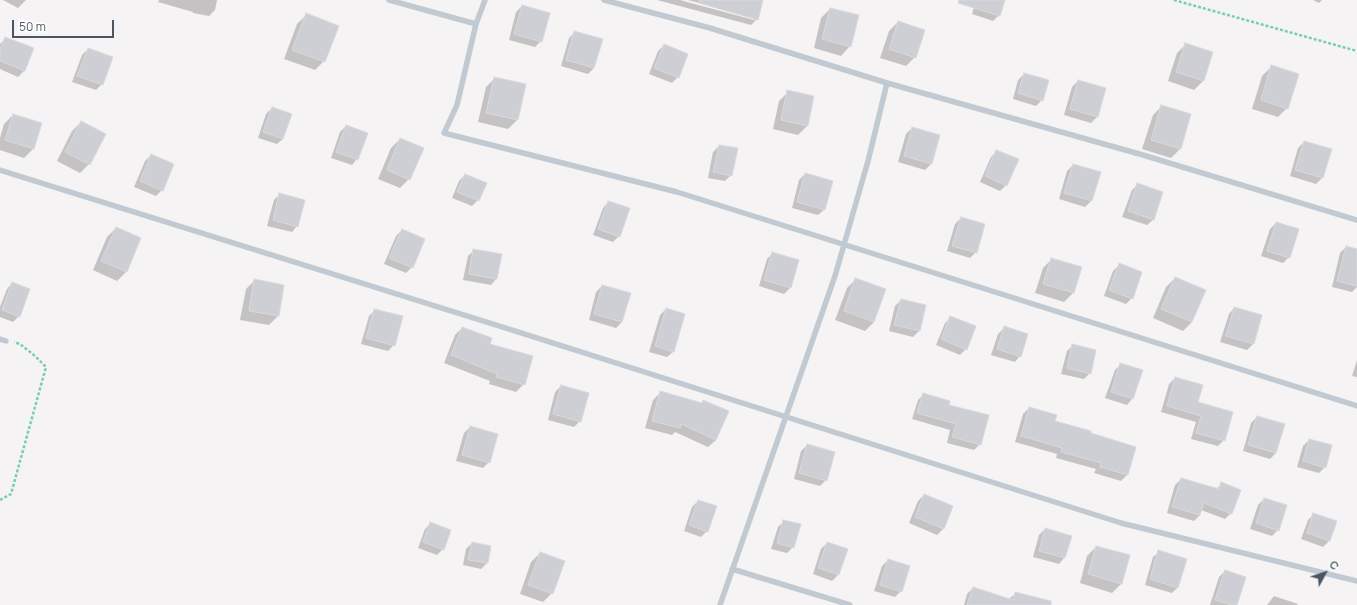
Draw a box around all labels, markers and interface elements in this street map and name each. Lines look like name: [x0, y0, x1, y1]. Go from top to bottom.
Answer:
scale bar: [14, 12, 116, 38]
text: 50 m: [19, 18, 46, 35]
north arrow: [1305, 553, 1345, 593]
text: С: [1326, 557, 1343, 573]

